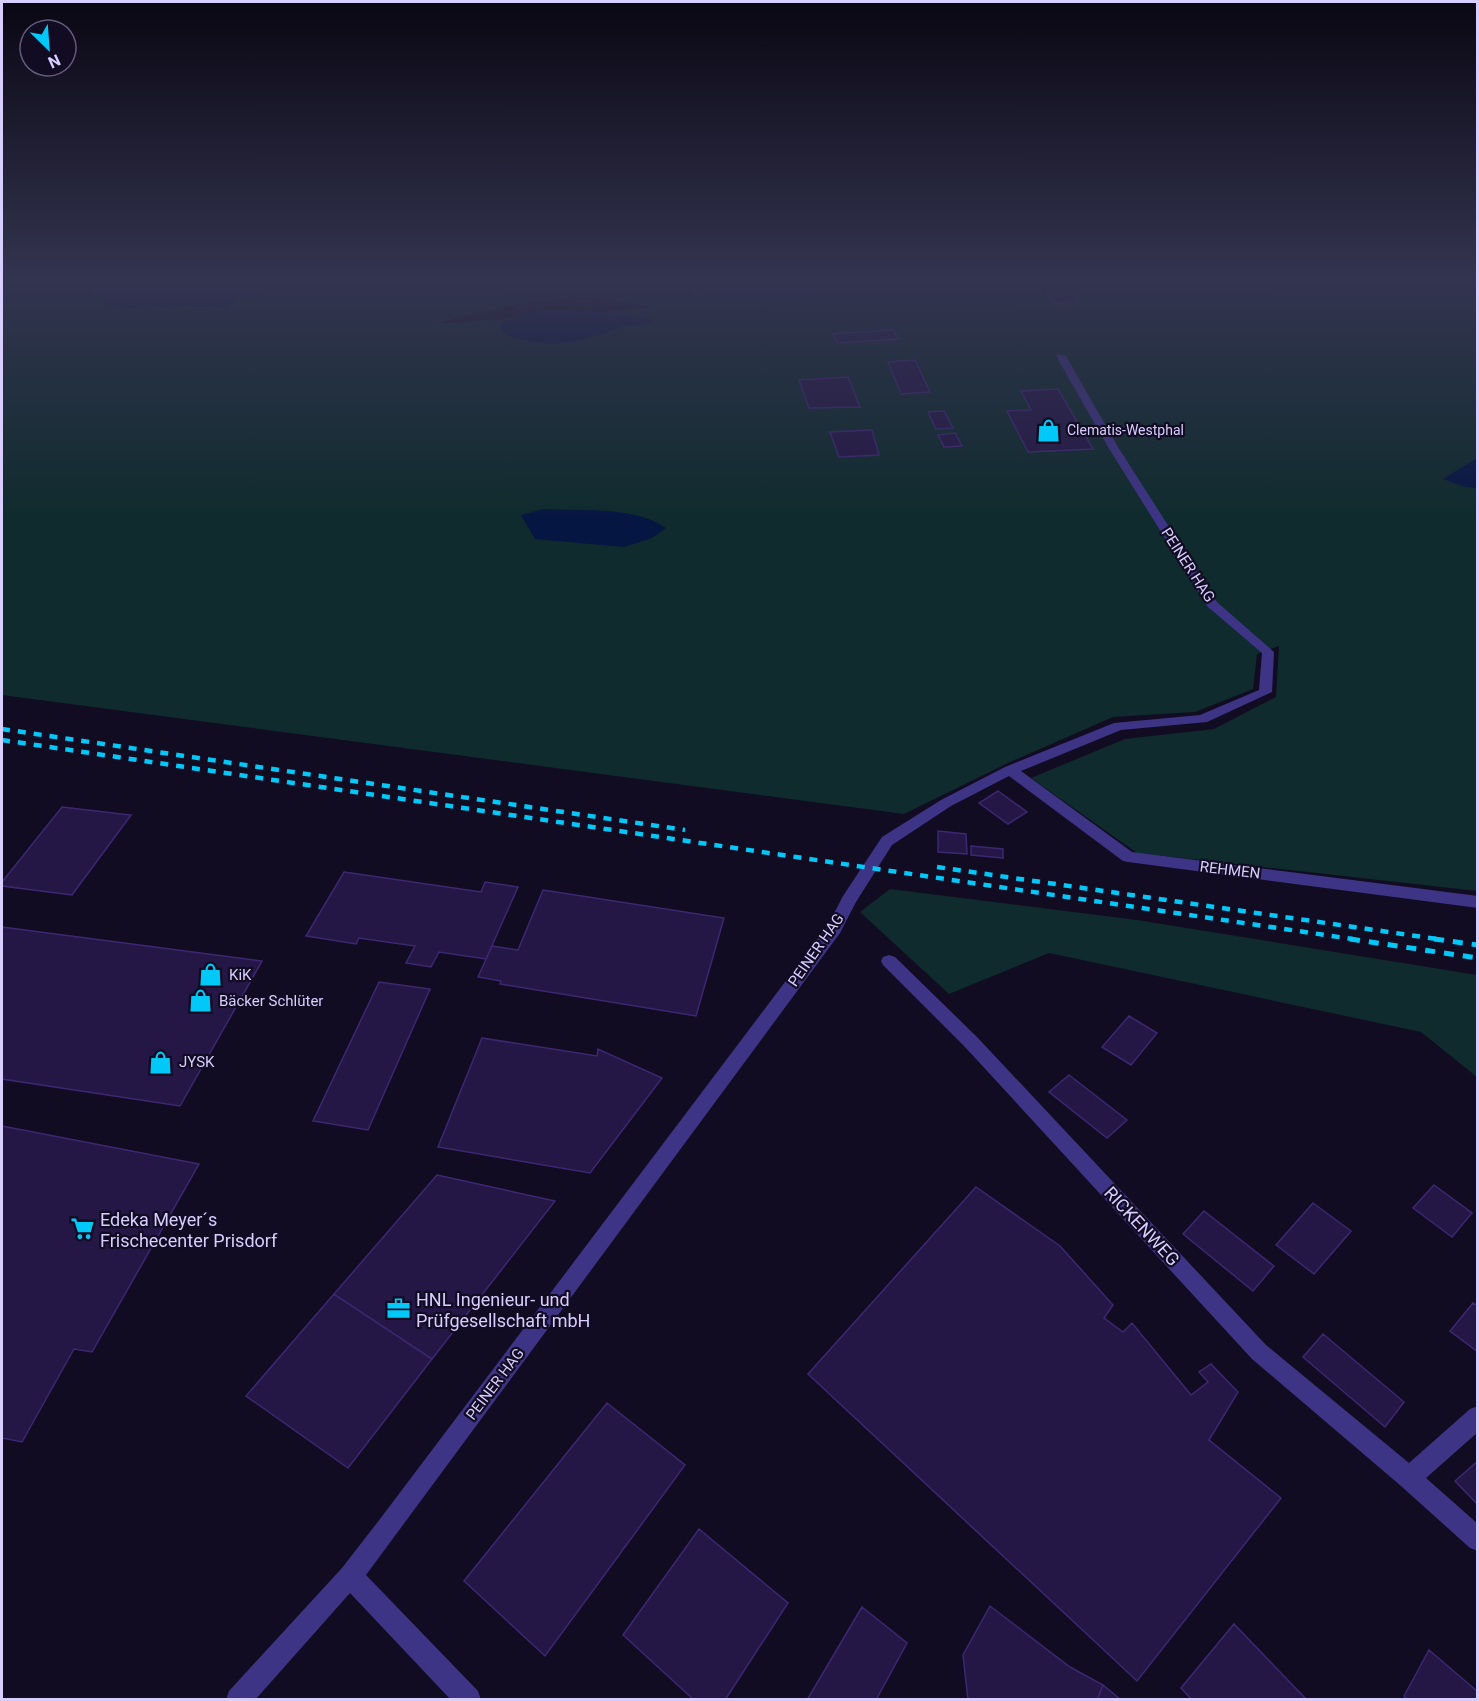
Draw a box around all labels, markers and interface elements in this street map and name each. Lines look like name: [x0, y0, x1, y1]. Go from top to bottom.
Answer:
north arrow: [18, 18, 78, 78]
text: N: [45, 50, 63, 72]
shop icon: Clematis-Westphal: [1036, 417, 1062, 443]
place label: Clematis-Westphal: [1067, 422, 1184, 438]
street label: PEINER HAG: [1157, 524, 1219, 606]
street label: REHMEN: [1199, 857, 1261, 883]
street label: PEINER HAG: [784, 910, 848, 990]
shop icon: KiK: [198, 962, 224, 988]
place label: KiK: [229, 966, 252, 984]
shop icon: Bäcker Schlüter: [188, 988, 214, 1014]
place label: Bäcker Schlüter: [219, 992, 323, 1010]
shop icon: JYSK: [148, 1049, 174, 1075]
place label: JYSK: [179, 1053, 215, 1071]
street label: RICKENWEG: [1100, 1182, 1184, 1270]
place label: Edeka Meyer´s Frischecenter Prisdorf: [100, 1209, 278, 1251]
supermarket icon: Edeka Meyer´s Frischecenter Prisdorf: [69, 1216, 95, 1242]
place label: HNL Ingenieur- und Prüfgesellschaft mbH: [416, 1289, 590, 1331]
office icon: HNL Ingenieur- und Prüfgesellschaft mbH: [385, 1296, 411, 1322]
street label: PEINER HAG: [462, 1345, 528, 1423]

